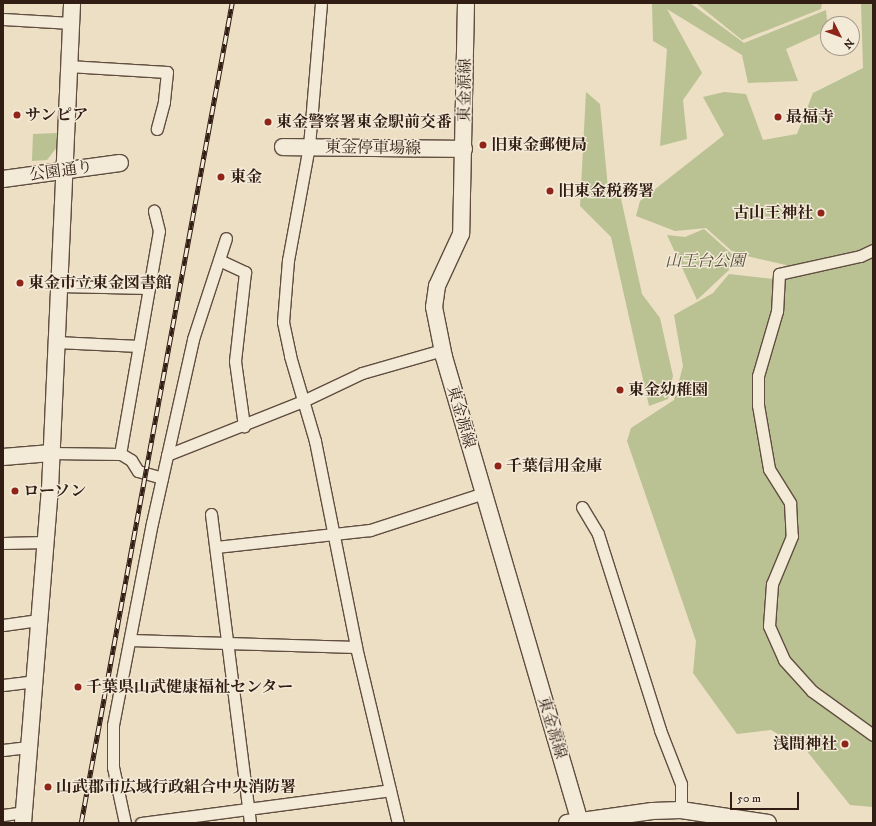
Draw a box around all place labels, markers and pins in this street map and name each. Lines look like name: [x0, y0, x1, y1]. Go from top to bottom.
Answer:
place label: サンピア: [25, 105, 89, 125]
place label: 最福寺: [786, 107, 834, 127]
marker: サンピア: [12, 110, 22, 120]
place label: 東金警察署東金駅前交番: [276, 112, 452, 132]
marker: 最福寺: [773, 112, 783, 122]
marker: 東金警察署東金駅前交番: [263, 117, 273, 127]
place label: 旧東金郵便局: [491, 135, 587, 155]
marker: 旧東金郵便局: [478, 140, 488, 150]
place label: 東金: [230, 167, 262, 187]
marker: 東金: [215, 171, 227, 183]
place label: 旧東金税務署: [558, 181, 654, 201]
marker: 旧東金税務署: [545, 186, 555, 196]
place label: 古山王神社: [733, 203, 813, 223]
marker: 古山王神社: [816, 208, 826, 218]
place label: 東金市立東金図書館: [28, 273, 172, 293]
marker: 東金市立東金図書館: [15, 278, 25, 288]
place label: 東金幼稚園: [628, 380, 708, 400]
marker: 東金幼稚園: [615, 385, 625, 395]
place label: 千葉信用金庫: [506, 456, 602, 476]
marker: 千葉信用金庫: [493, 461, 503, 471]
place label: ローソン: [23, 481, 87, 501]
marker: ローソン: [10, 486, 20, 496]
place label: 千葉県山武健康福祉センター: [86, 677, 294, 697]
marker: 千葉県山武健康福祉センター: [73, 682, 83, 692]
place label: 浅間神社: [773, 734, 837, 754]
marker: 浅間神社: [840, 739, 850, 749]
place label: 山武郡市広域行政組合中央消防署: [56, 777, 296, 797]
marker: 山武郡市広域行政組合中央消防署: [43, 782, 53, 792]

